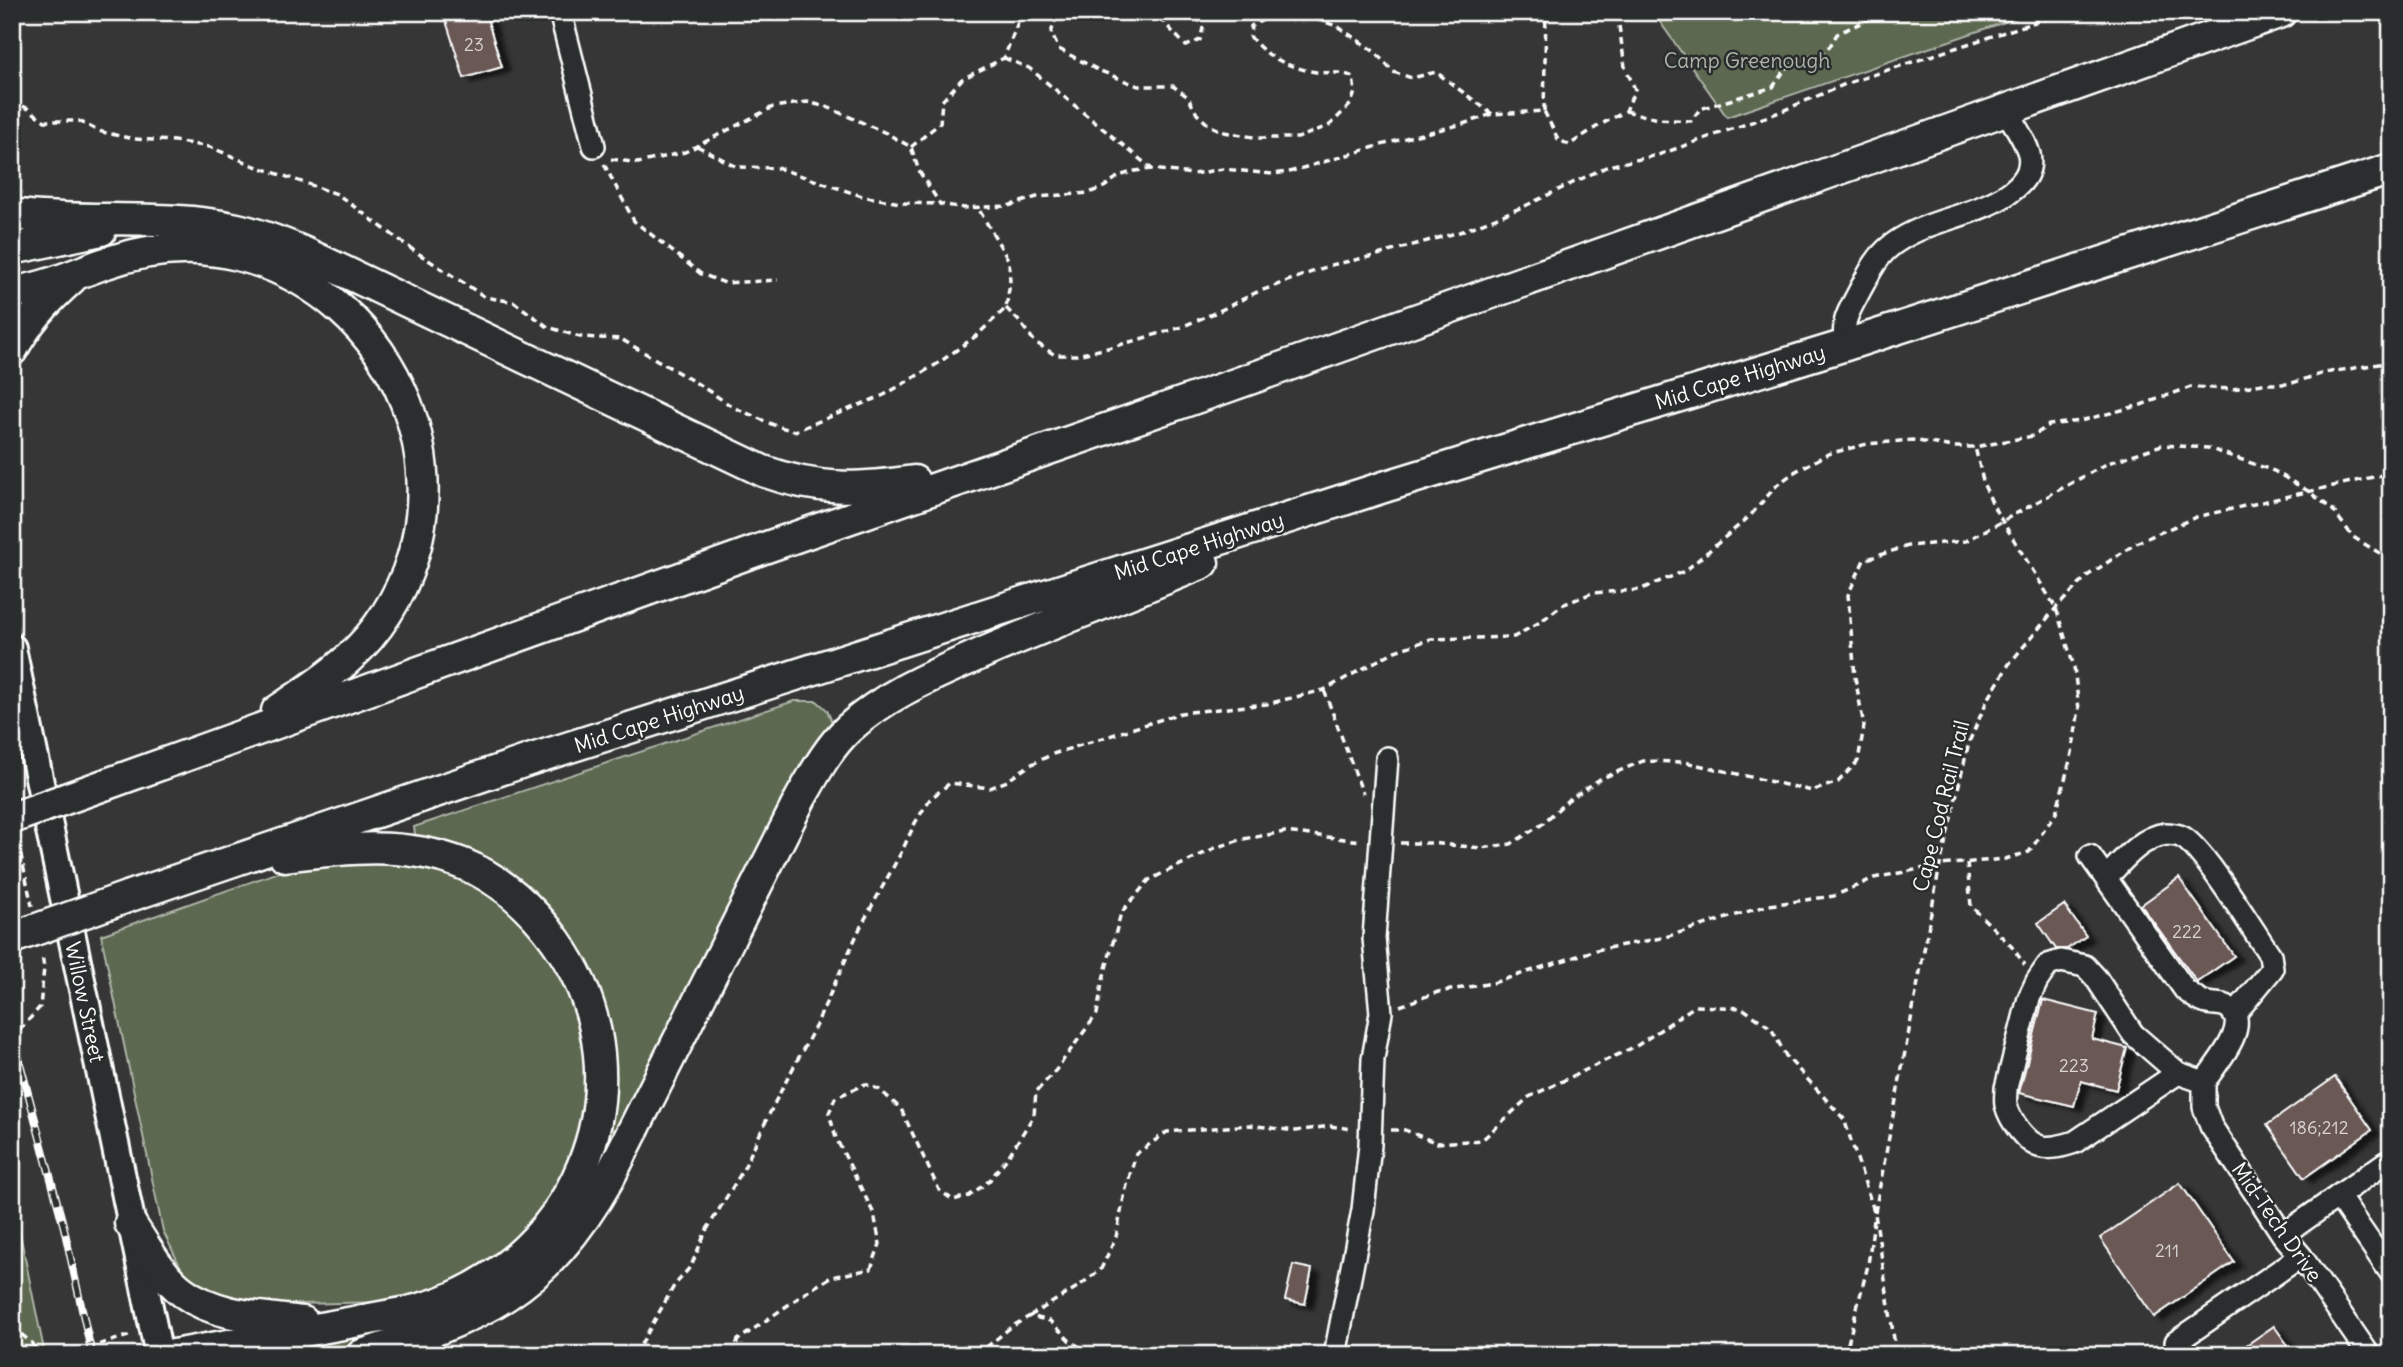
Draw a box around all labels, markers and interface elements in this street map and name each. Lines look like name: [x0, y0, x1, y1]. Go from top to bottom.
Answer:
house number: 23: [464, 33, 484, 56]
park label: Camp Greenough: [1664, 47, 1830, 74]
street label: Mid Cape Highway: [1652, 338, 1828, 416]
street label: Mid Cape Highway: [1111, 506, 1287, 586]
street label: Mid Cape Highway: [571, 679, 747, 759]
street label: Cape Cod Rail Trail: [1907, 718, 1975, 894]
house number: 222: [2172, 920, 2202, 943]
street label: Willow Street: [59, 939, 111, 1065]
house number: 223: [2059, 1054, 2089, 1077]
house number: 186;212: [2289, 1116, 2349, 1139]
street label: Mid-Tech Drive: [2226, 1157, 2328, 1287]
house number: 211: [2155, 1239, 2179, 1262]

